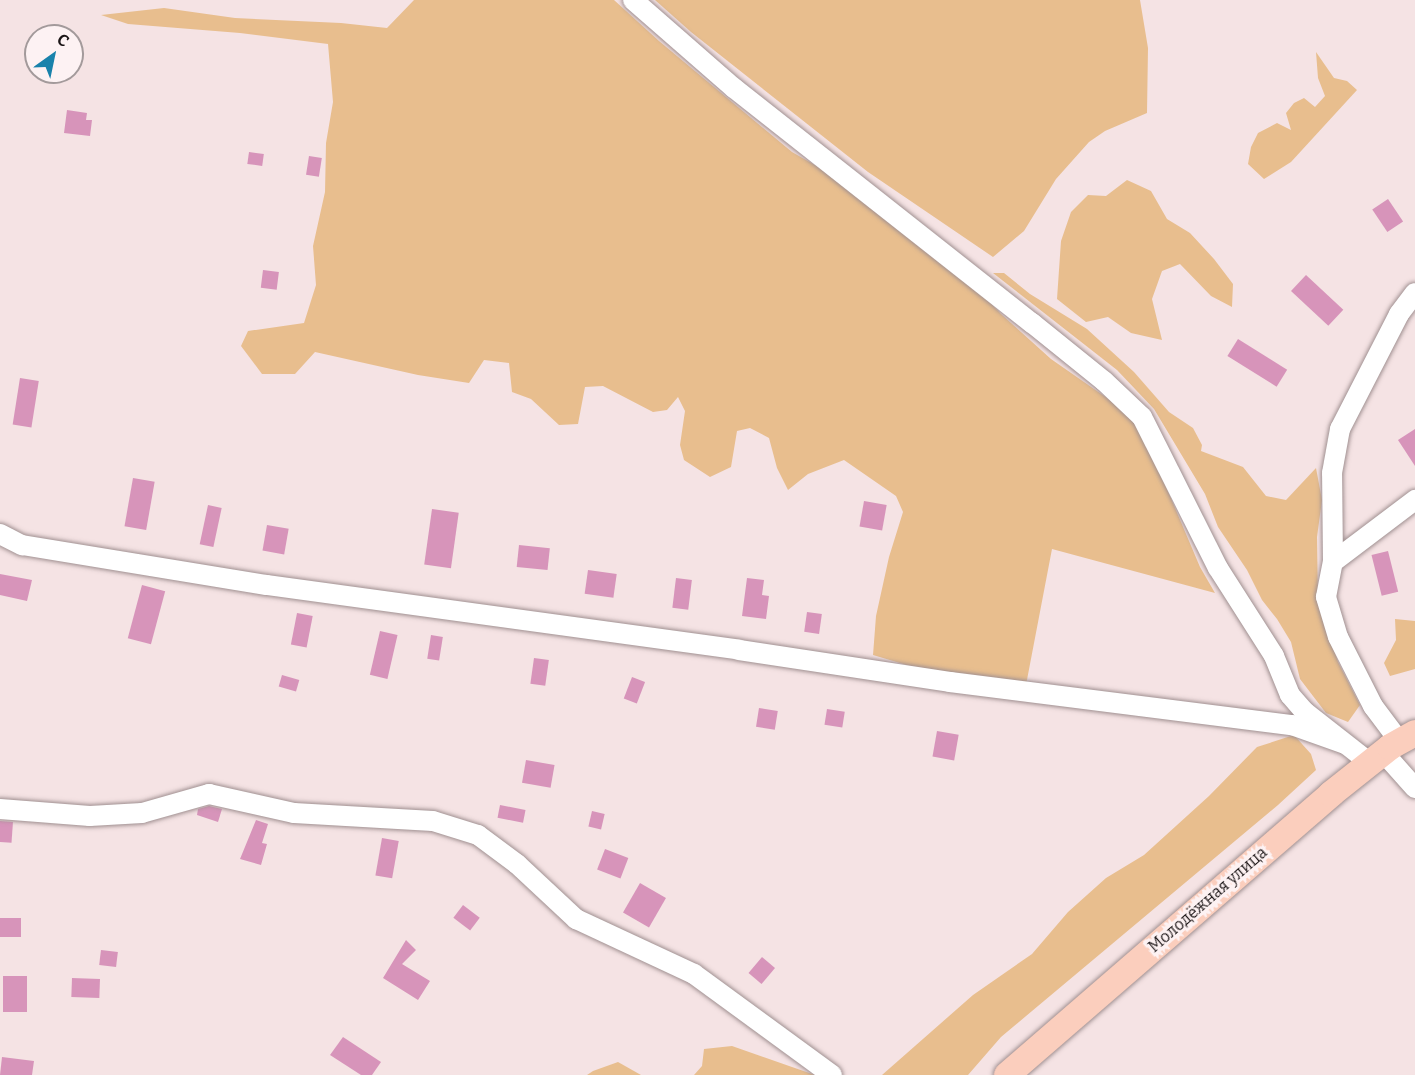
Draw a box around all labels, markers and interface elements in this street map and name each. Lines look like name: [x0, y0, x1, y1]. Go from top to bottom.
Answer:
north arrow: [24, 24, 84, 84]
text: С: [54, 29, 72, 51]
street label: Молодёжная улица: [1145, 843, 1271, 957]

